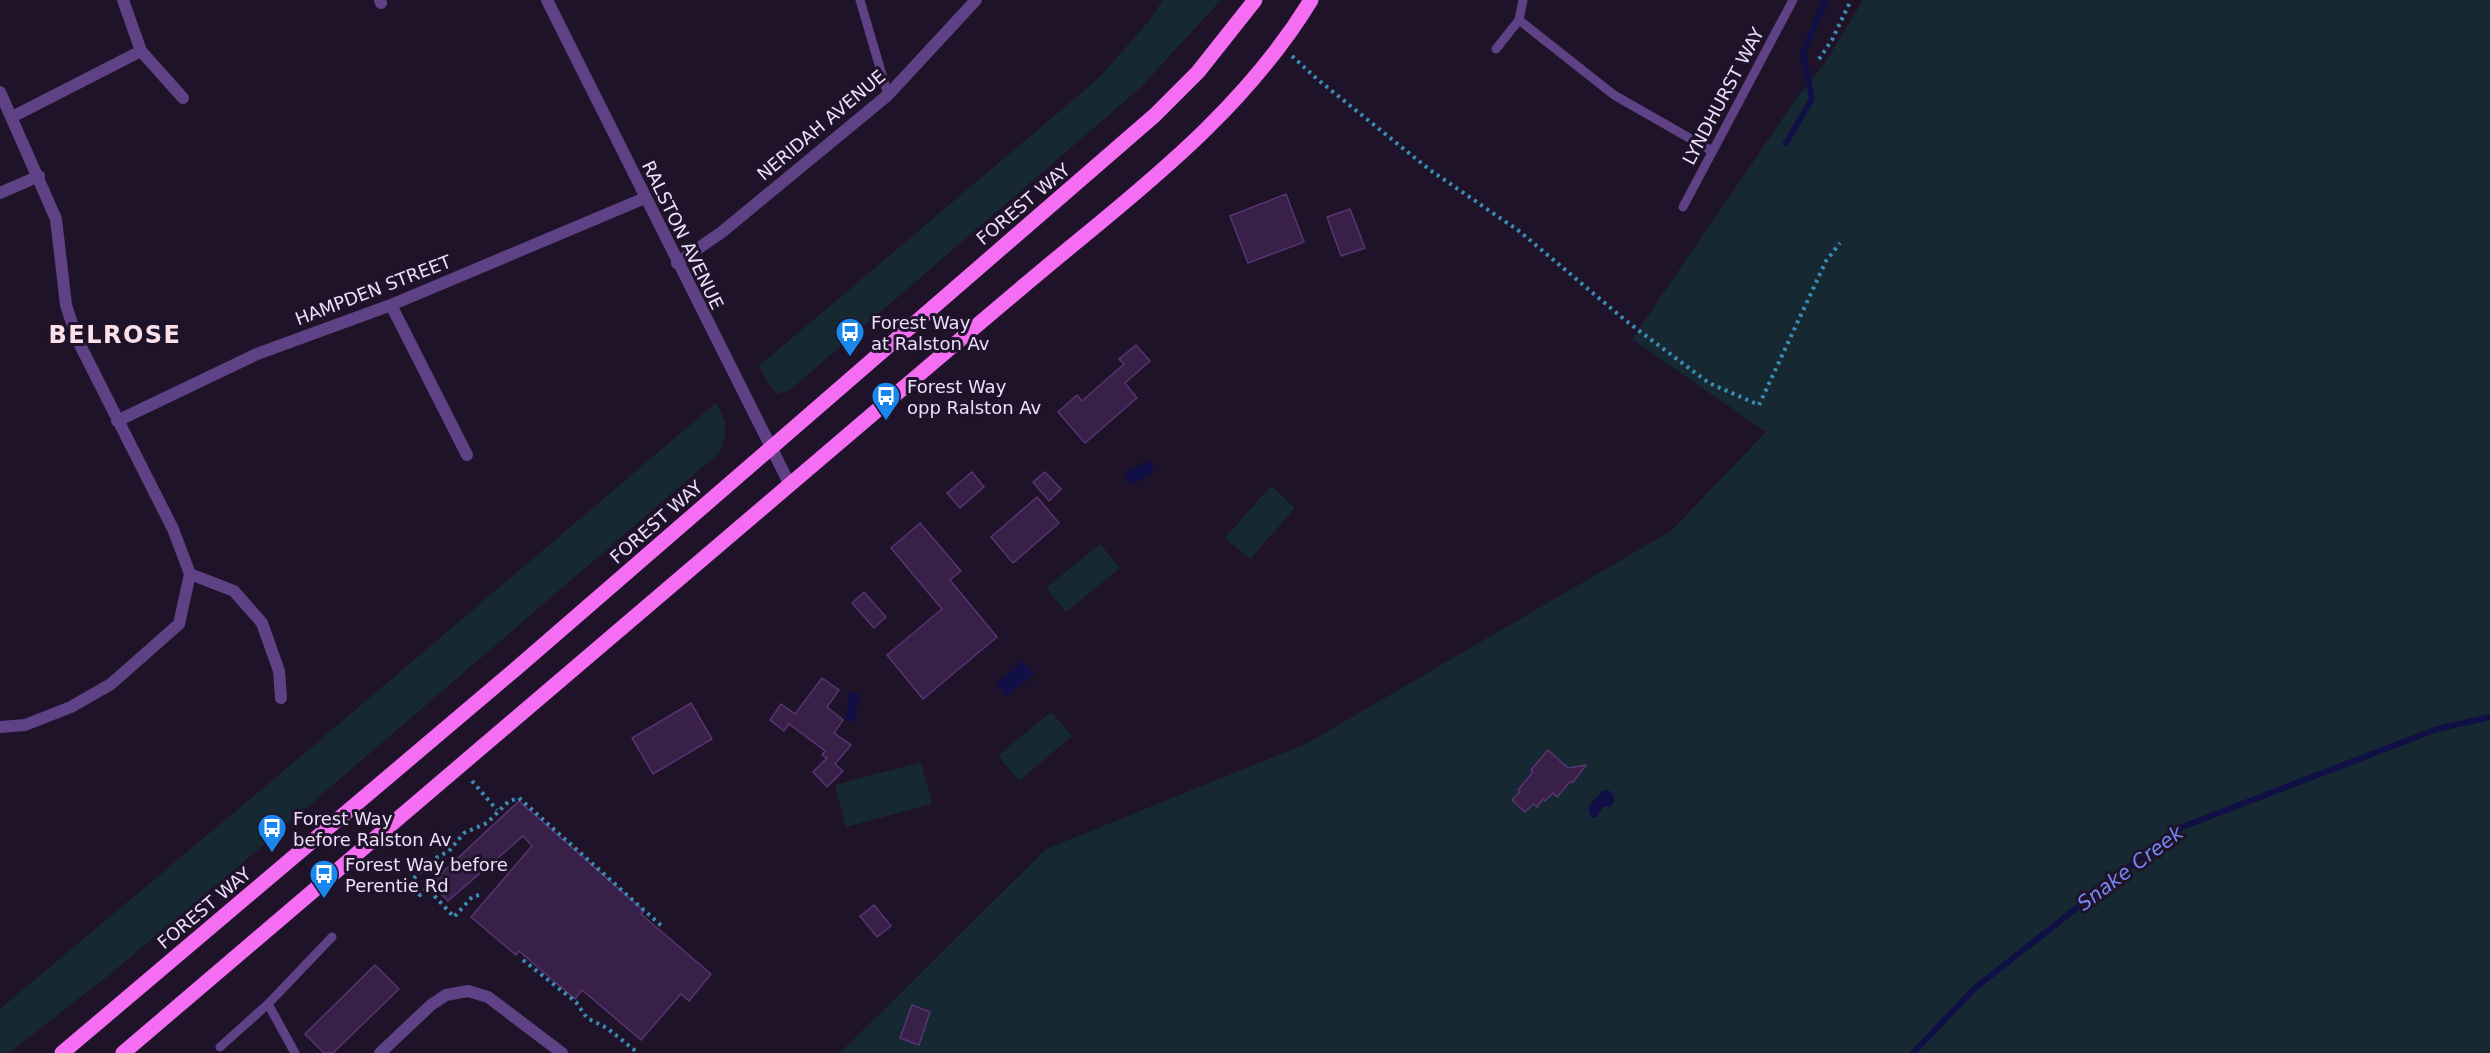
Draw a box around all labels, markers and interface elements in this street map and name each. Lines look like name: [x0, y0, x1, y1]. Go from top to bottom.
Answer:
street label: LYNDHURST WAY: [1678, 23, 1768, 168]
street label: NERIDAH AVENUE: [753, 65, 889, 185]
street label: RALSTON AVENUE: [638, 157, 728, 313]
street label: FOREST WAY: [972, 158, 1075, 249]
street label: HAMPDEN STREET: [292, 250, 455, 329]
place label: Forest Way at Ralston Av: [871, 312, 990, 354]
bus stop icon: Forest Way at Ralston Av: [834, 316, 866, 358]
district label: BELROSE: [48, 321, 182, 349]
place label: Forest Way opp Ralston Av: [907, 376, 1042, 418]
bus stop icon: Forest Way opp Ralston Av: [870, 380, 902, 422]
street label: FOREST WAY: [606, 476, 707, 568]
place label: Forest Way before Ralston Av: [293, 808, 452, 850]
bus stop icon: Forest Way before Ralston Av: [256, 812, 288, 854]
water label: Snake Creek: [2072, 820, 2189, 916]
place label: Forest Way before Perentie Rd: [345, 854, 508, 896]
bus stop icon: Forest Way before Perentie Rd: [308, 858, 340, 900]
street label: FOREST WAY: [153, 862, 256, 953]

